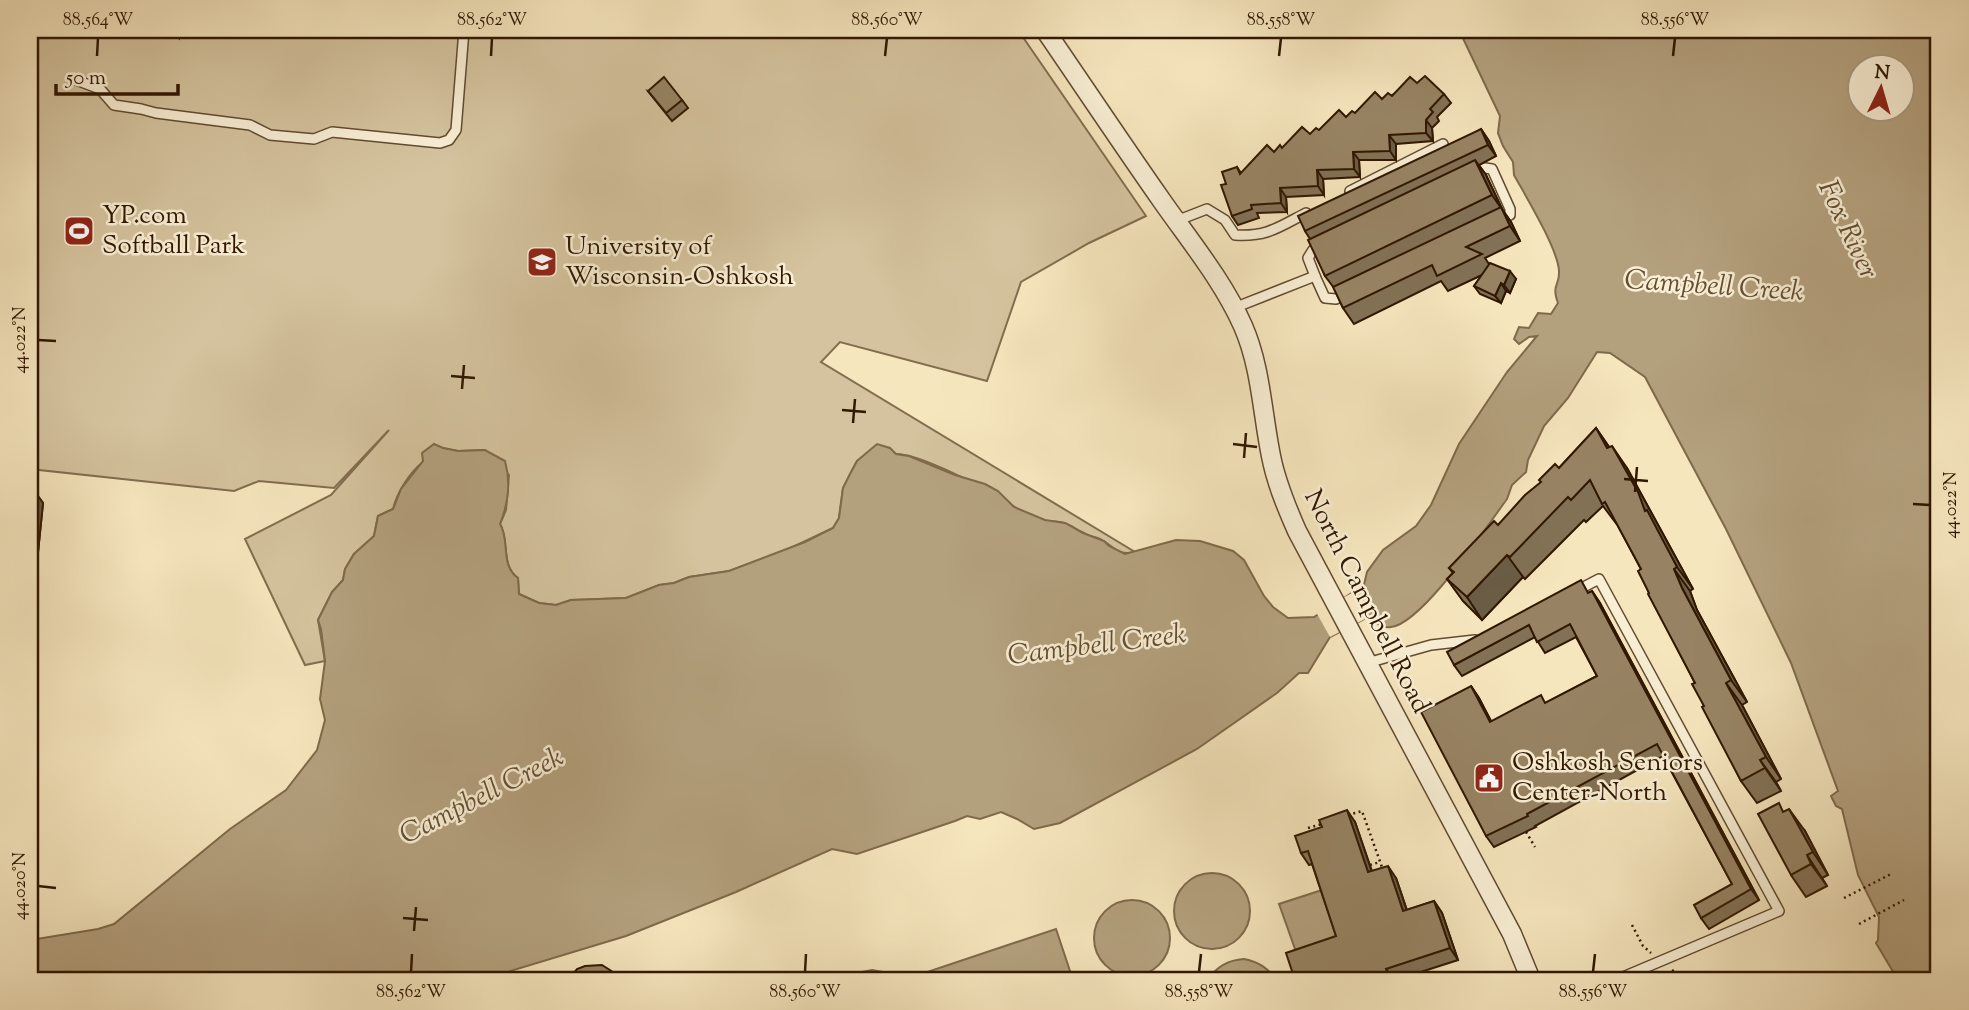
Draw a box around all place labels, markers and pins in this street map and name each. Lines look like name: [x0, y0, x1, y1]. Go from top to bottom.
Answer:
place label: YP.com Softball Park: [102, 198, 245, 265]
sports icon: YP.com Softball Park: [62, 214, 96, 248]
place label: University of Wisconsin-Oshkosh: [565, 229, 794, 296]
school or university icon: University of Wisconsin-Oshkosh: [525, 245, 559, 279]
place label: Oshkosh Seniors Center-North: [1512, 745, 1703, 812]
public building icon: Oshkosh Seniors Center-North: [1472, 761, 1506, 795]

